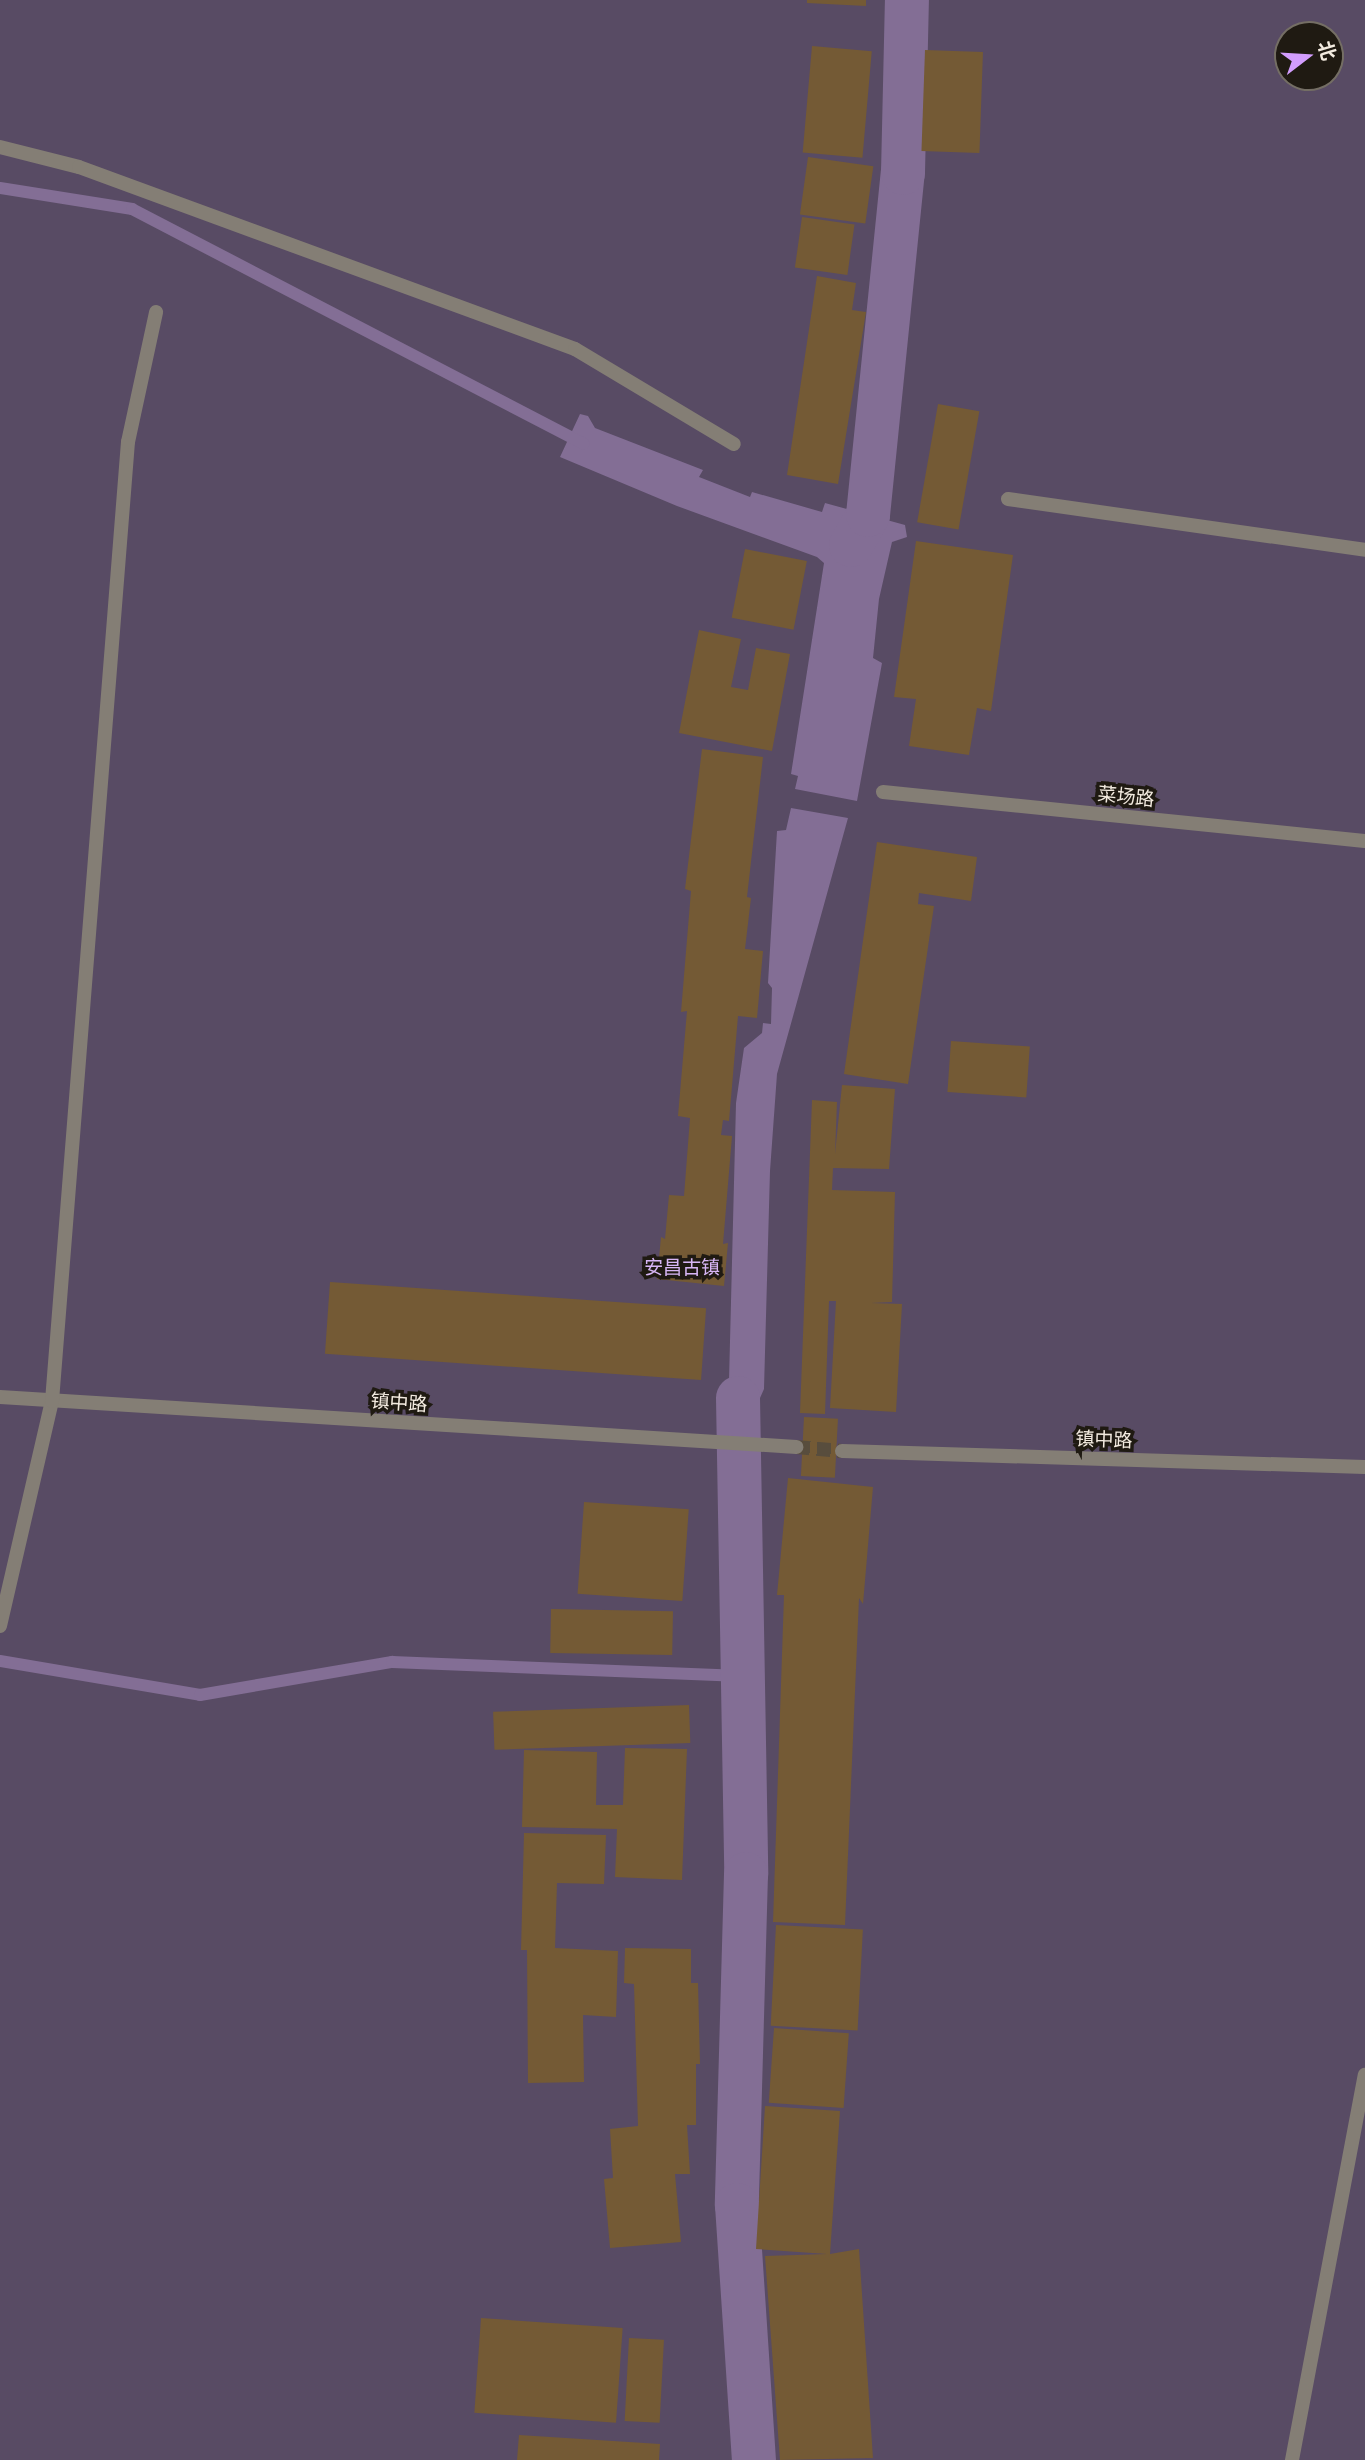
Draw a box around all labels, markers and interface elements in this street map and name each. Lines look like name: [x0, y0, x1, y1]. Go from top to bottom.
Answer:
north arrow: [1274, 21, 1344, 91]
text: 北: [1314, 38, 1340, 63]
street label: 菜场路: [1096, 783, 1156, 811]
park label: 安昌古镇: [644, 1257, 720, 1279]
street label: 镇中路: [370, 1390, 428, 1416]
street label: 镇中路: [1075, 1428, 1133, 1452]

